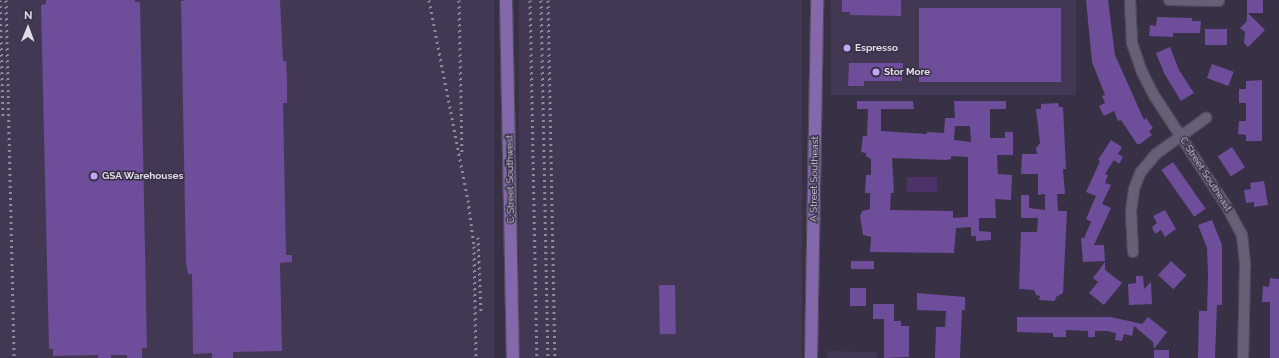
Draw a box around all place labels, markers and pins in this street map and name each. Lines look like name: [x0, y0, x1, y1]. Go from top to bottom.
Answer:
place label: Espresso: [855, 42, 898, 54]
marker: Espresso: [842, 43, 852, 53]
place label: Stor More: [884, 66, 931, 78]
marker: Stor More: [871, 67, 881, 77]
place label: GSA Warehouses: [102, 170, 184, 182]
marker: GSA Warehouses: [89, 171, 99, 181]

